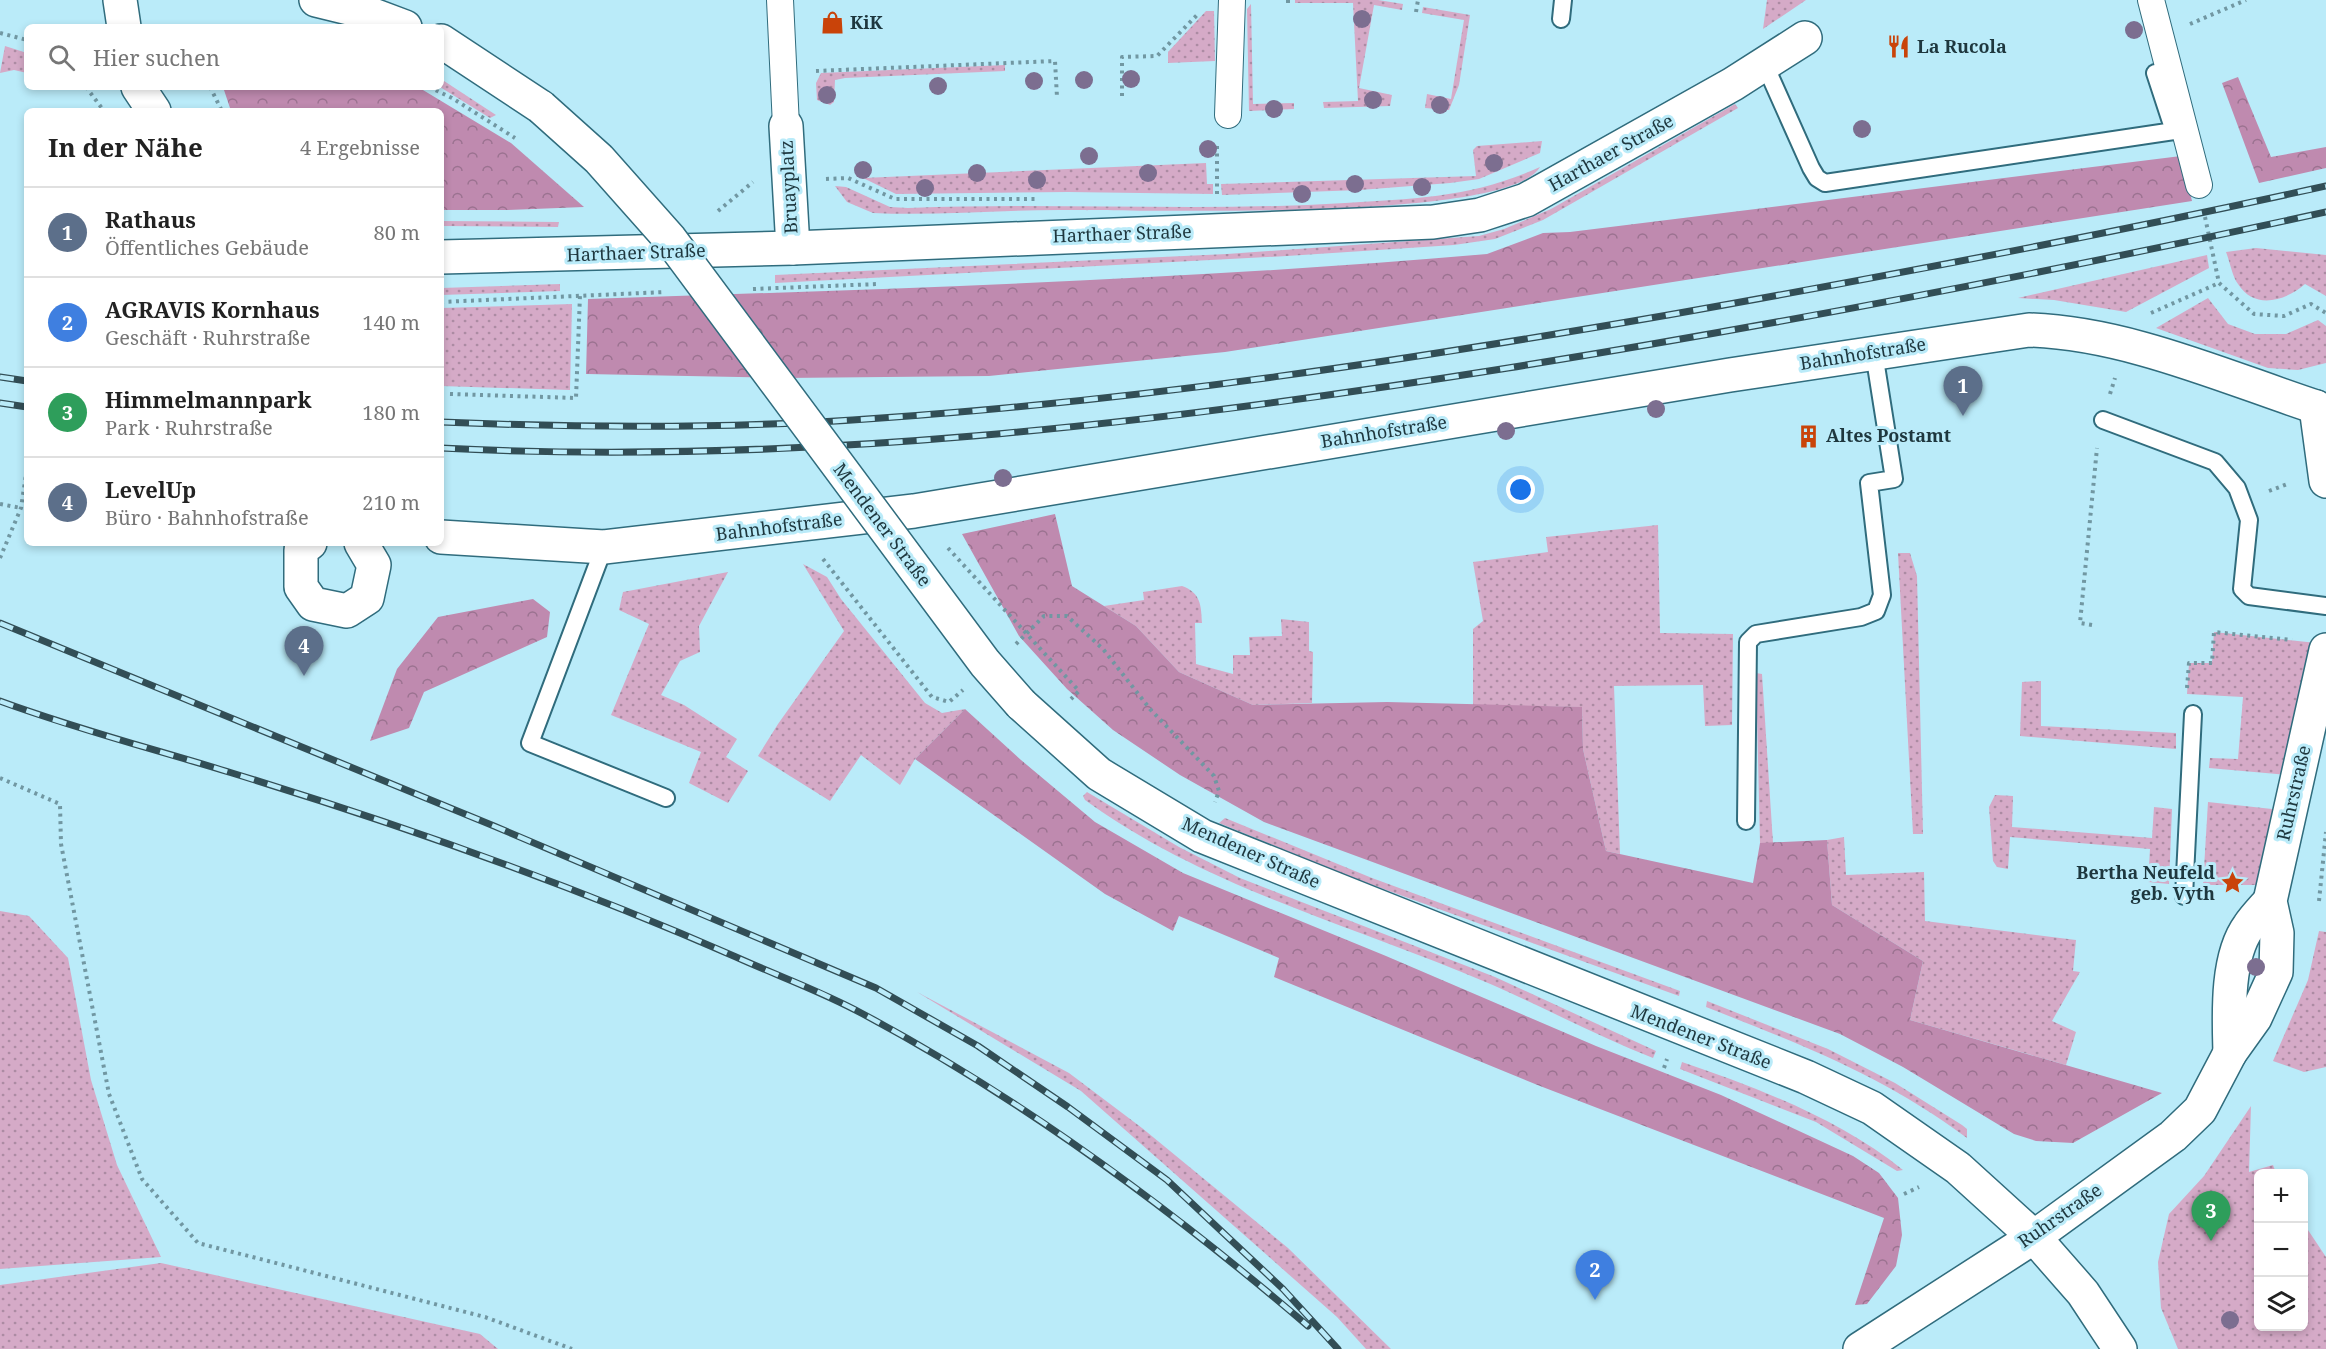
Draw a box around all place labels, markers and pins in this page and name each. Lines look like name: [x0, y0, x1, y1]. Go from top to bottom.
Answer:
shop icon: KiK: [819, 10, 845, 36]
place label: KiK: [850, 10, 884, 34]
restaurant icon: La Rucola: [1886, 34, 1912, 60]
place label: La Rucola: [1917, 34, 2007, 58]
pin: 1: [1944, 366, 1982, 416]
building icon: Altes Postamt: [1795, 423, 1821, 449]
place label: Altes Postamt: [1826, 423, 1951, 447]
pin: 4: [284, 626, 324, 676]
place label: Bertha Neufeld geb. Vyth: [2076, 860, 2215, 905]
place icon: Bertha Neufeld geb. Vyth: [2220, 870, 2246, 896]
pin: 3: [2192, 1192, 2230, 1241]
pin: 2: [1576, 1250, 1614, 1300]

